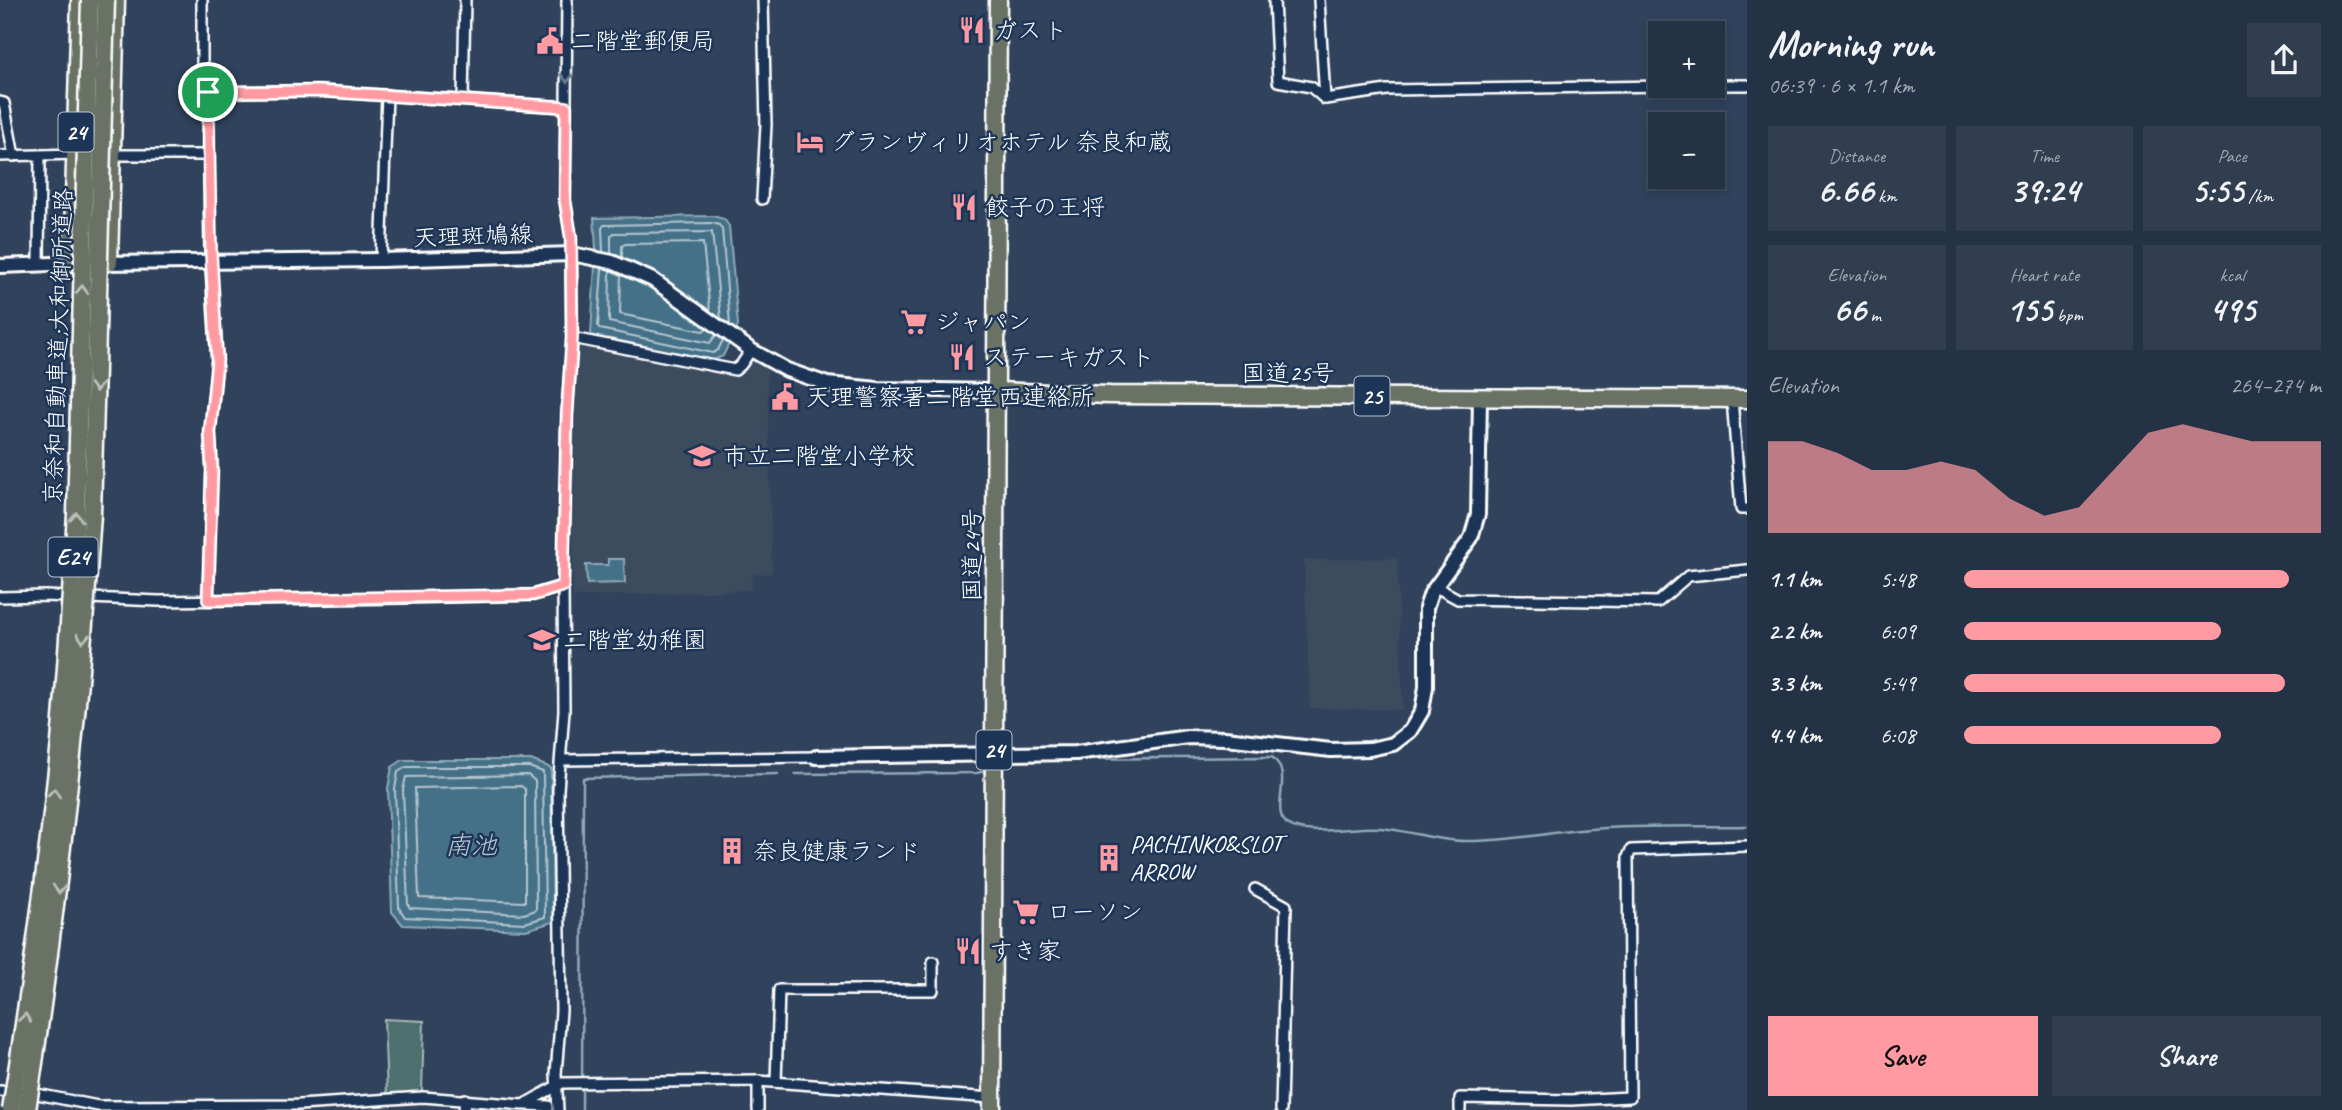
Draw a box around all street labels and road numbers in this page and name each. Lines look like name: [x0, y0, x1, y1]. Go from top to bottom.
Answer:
road number: 24: [58, 113, 94, 152]
street label: 京奈和自動車道;大和御所道路: [37, 187, 79, 505]
street label: 天理斑鳩線: [413, 219, 533, 253]
street label: 国道25号: [1241, 358, 1335, 388]
road number: 25: [1354, 376, 1390, 416]
street label: 国道24号: [957, 508, 987, 602]
road number: E24: [48, 538, 98, 576]
road number: 24: [976, 730, 1012, 770]

